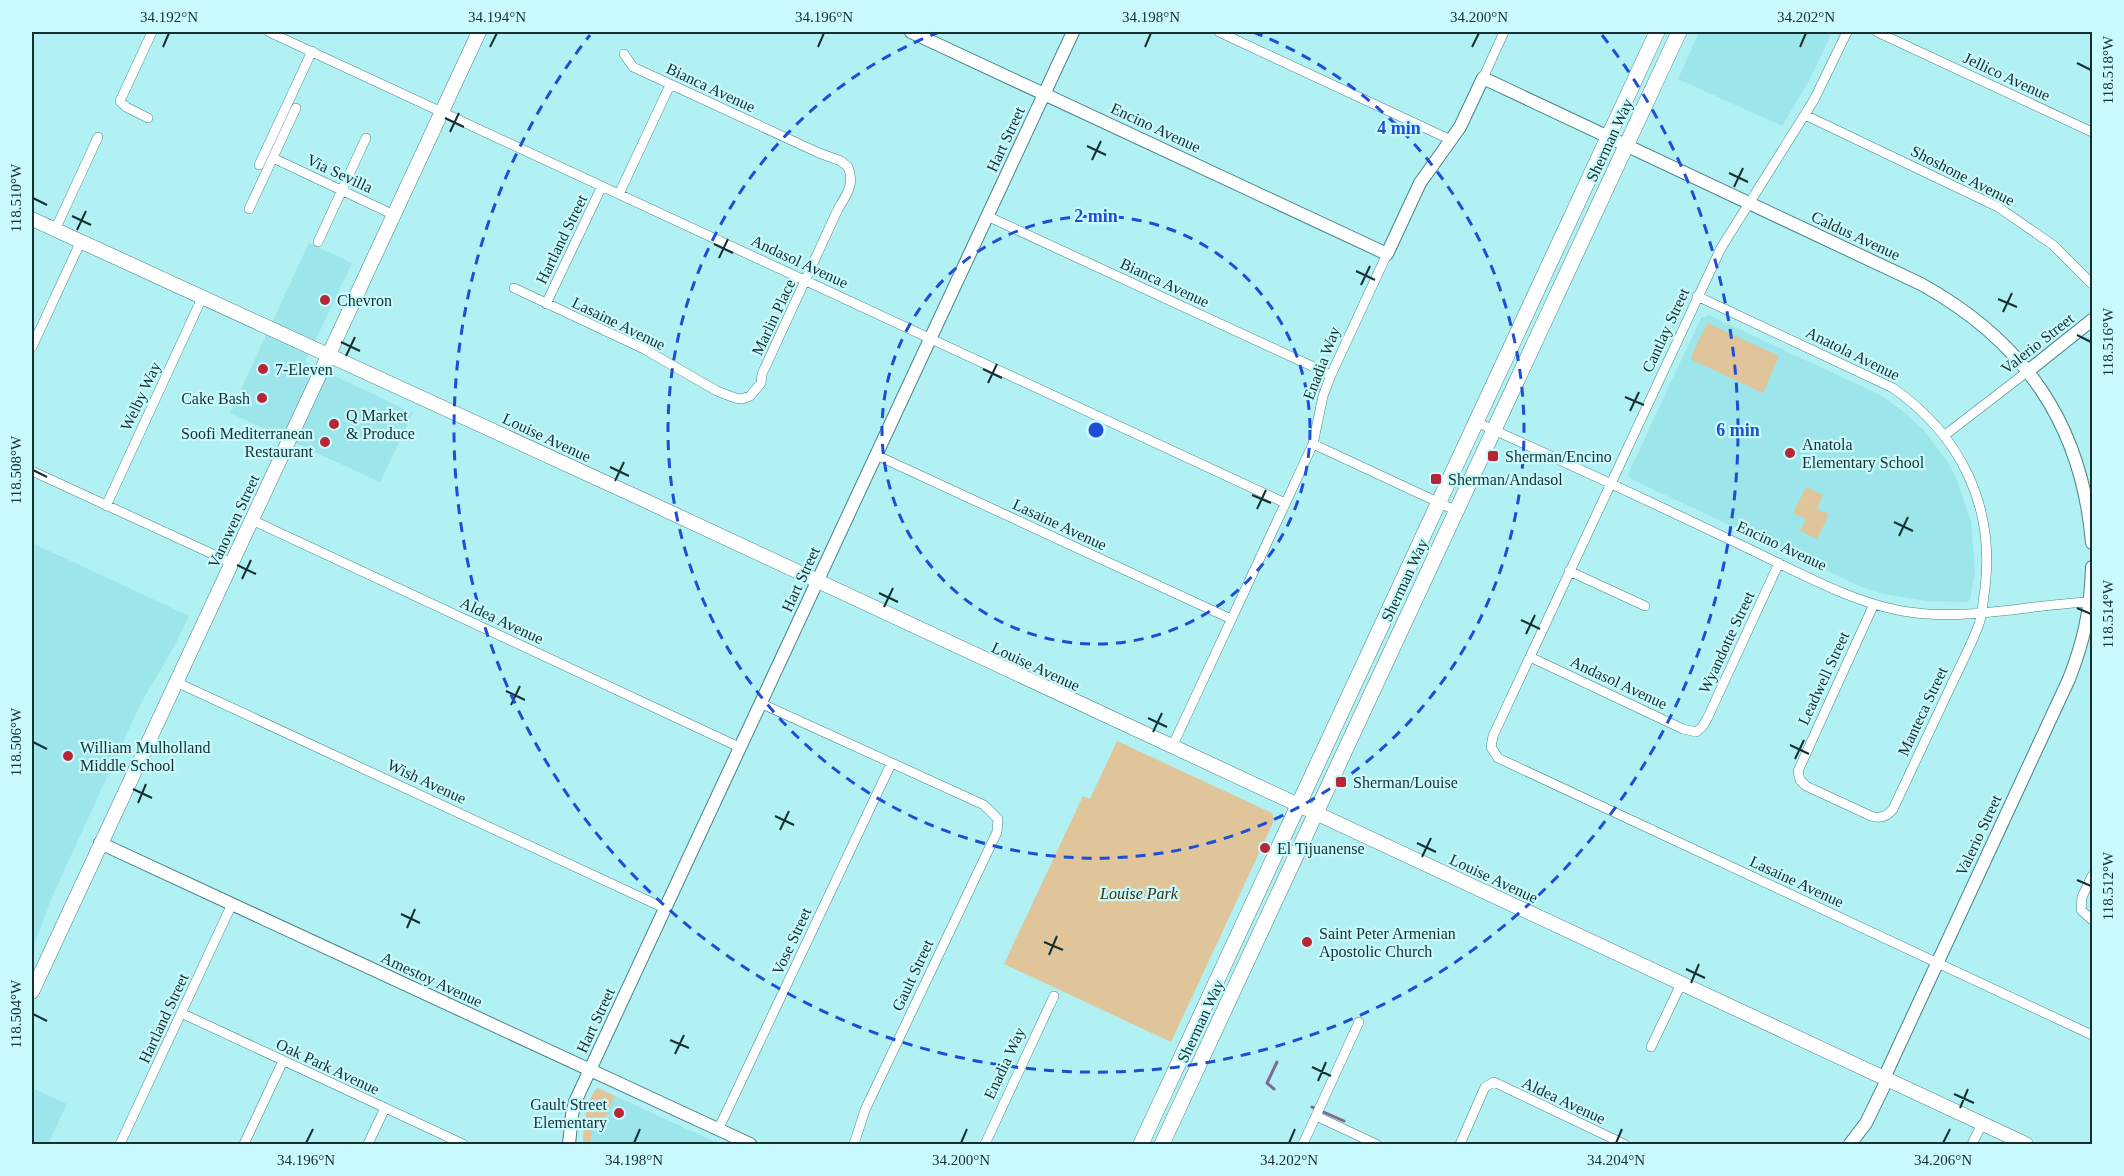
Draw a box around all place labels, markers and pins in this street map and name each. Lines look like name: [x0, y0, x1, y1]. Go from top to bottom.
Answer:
place label: Chevron: [337, 292, 392, 309]
marker: Chevron: [318, 293, 332, 307]
place label: 7-Eleven: [275, 361, 333, 378]
marker: 7-Eleven: [256, 362, 270, 376]
place label: Cake Bash: [181, 390, 250, 407]
marker: Cake Bash: [255, 391, 269, 405]
place label: Q Market & Produce: [346, 407, 415, 442]
marker: Q Market & Produce: [327, 417, 341, 431]
centre of rings: [1086, 420, 1106, 440]
place label: Soofi Mediterranean Restaurant: [181, 425, 314, 460]
marker: Soofi Mediterranean Restaurant: [318, 435, 332, 449]
place label: Anatola Elementary School: [1802, 436, 1925, 472]
marker: Anatola Elementary School: [1783, 446, 1797, 460]
place label: Sherman/Encino: [1505, 448, 1612, 465]
marker: Sherman/Encino: [1486, 449, 1500, 463]
place label: Sherman/Andasol: [1448, 471, 1563, 488]
marker: Sherman/Andasol: [1429, 472, 1443, 486]
place label: William Mulholland Middle School: [80, 739, 210, 774]
marker: William Mulholland Middle School: [61, 749, 75, 763]
place label: Sherman/Louise: [1353, 774, 1458, 791]
marker: Sherman/Louise: [1334, 775, 1348, 789]
place label: El Tijuanense: [1277, 840, 1365, 858]
marker: El Tijuanense: [1258, 841, 1272, 855]
place label: Saint Peter Armenian Apostolic Church: [1319, 925, 1456, 961]
marker: Saint Peter Armenian Apostolic Church: [1300, 935, 1314, 949]
place label: Gault Street Elementary: [530, 1096, 608, 1132]
marker: Gault Street Elementary: [612, 1106, 626, 1120]

